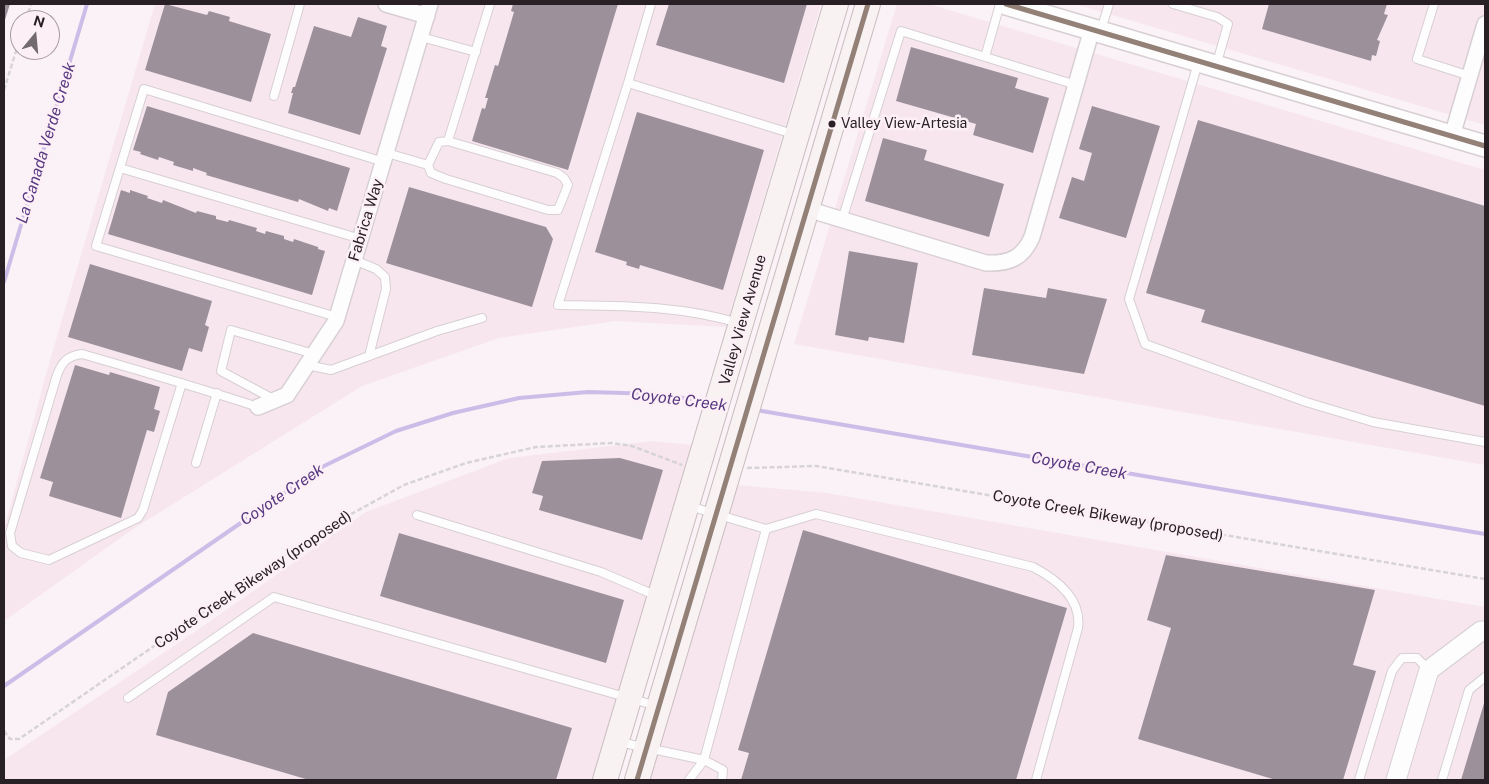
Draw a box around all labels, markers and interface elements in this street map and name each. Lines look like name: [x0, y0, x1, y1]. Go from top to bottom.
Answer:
north arrow: [10, 10, 60, 60]
text: N: [32, 12, 47, 31]
water label: La Canada Verde Creek: [12, 60, 80, 226]
place label: Valley View-Artesia: [841, 116, 967, 132]
marker: Valley View-Artesia: [827, 119, 837, 129]
street label: Fabrica Way: [345, 177, 387, 263]
street label: Valley View Avenue: [716, 252, 770, 388]
water label: Coyote Creek: [630, 385, 728, 415]
water label: Coyote Creek: [1030, 448, 1128, 484]
water label: Coyote Creek: [237, 460, 327, 530]
street label: Coyote Creek Bikeway (proposed): [991, 487, 1225, 545]
street label: Coyote Creek Bikeway (proposed): [151, 507, 355, 653]

